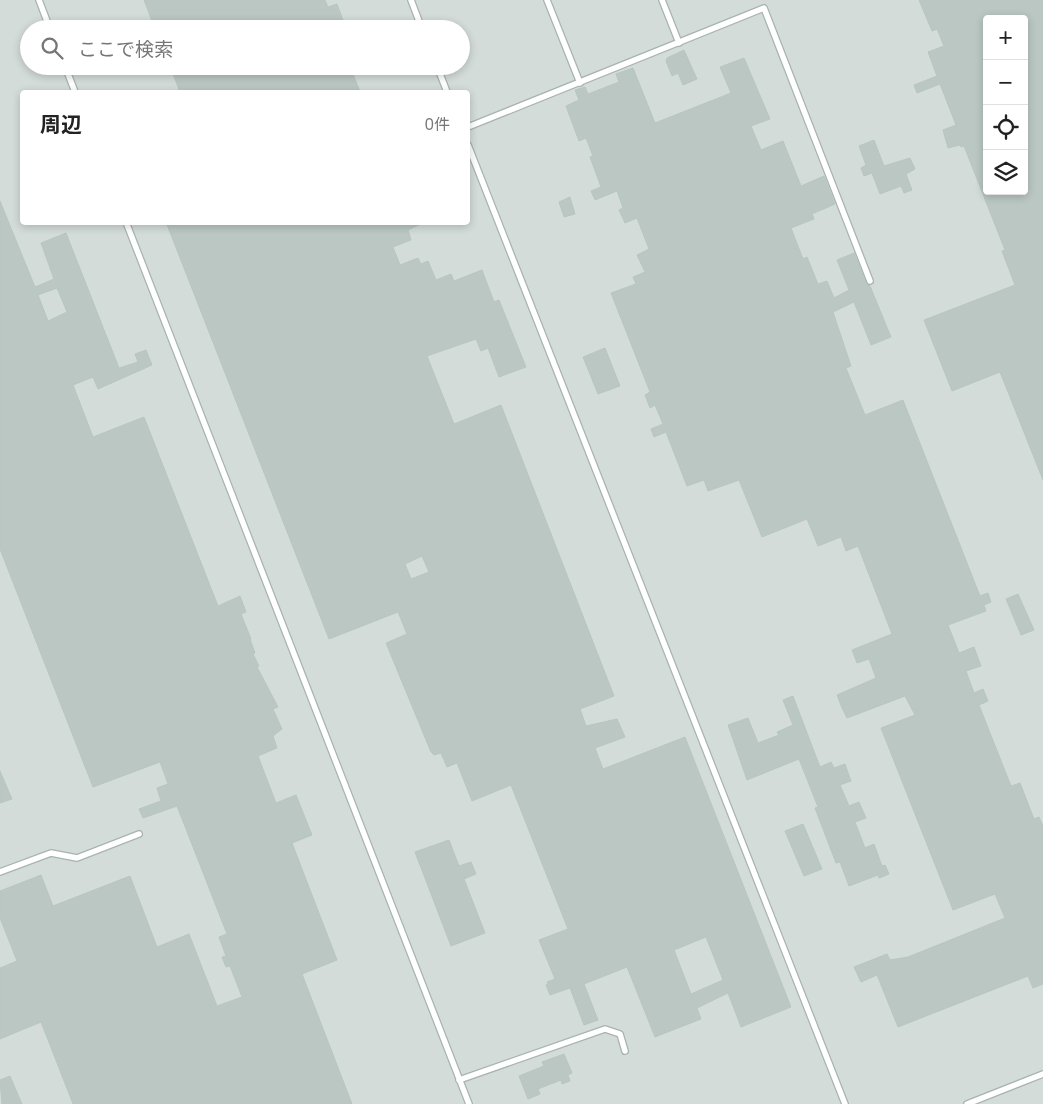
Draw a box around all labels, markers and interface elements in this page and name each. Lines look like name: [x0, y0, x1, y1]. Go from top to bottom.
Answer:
map controls: [983, 15, 1028, 195]
button: +: [983, 15, 1028, 60]
search box: [20, 20, 470, 75]
icon: search: [38, 34, 66, 62]
text: ここで検索: [78, 37, 173, 61]
button: −: [983, 60, 1028, 105]
button: locate: [983, 105, 1028, 150]
text: 周辺: [40, 110, 82, 138]
text: 0件: [424, 114, 450, 134]
button: layers: [983, 150, 1028, 195]

